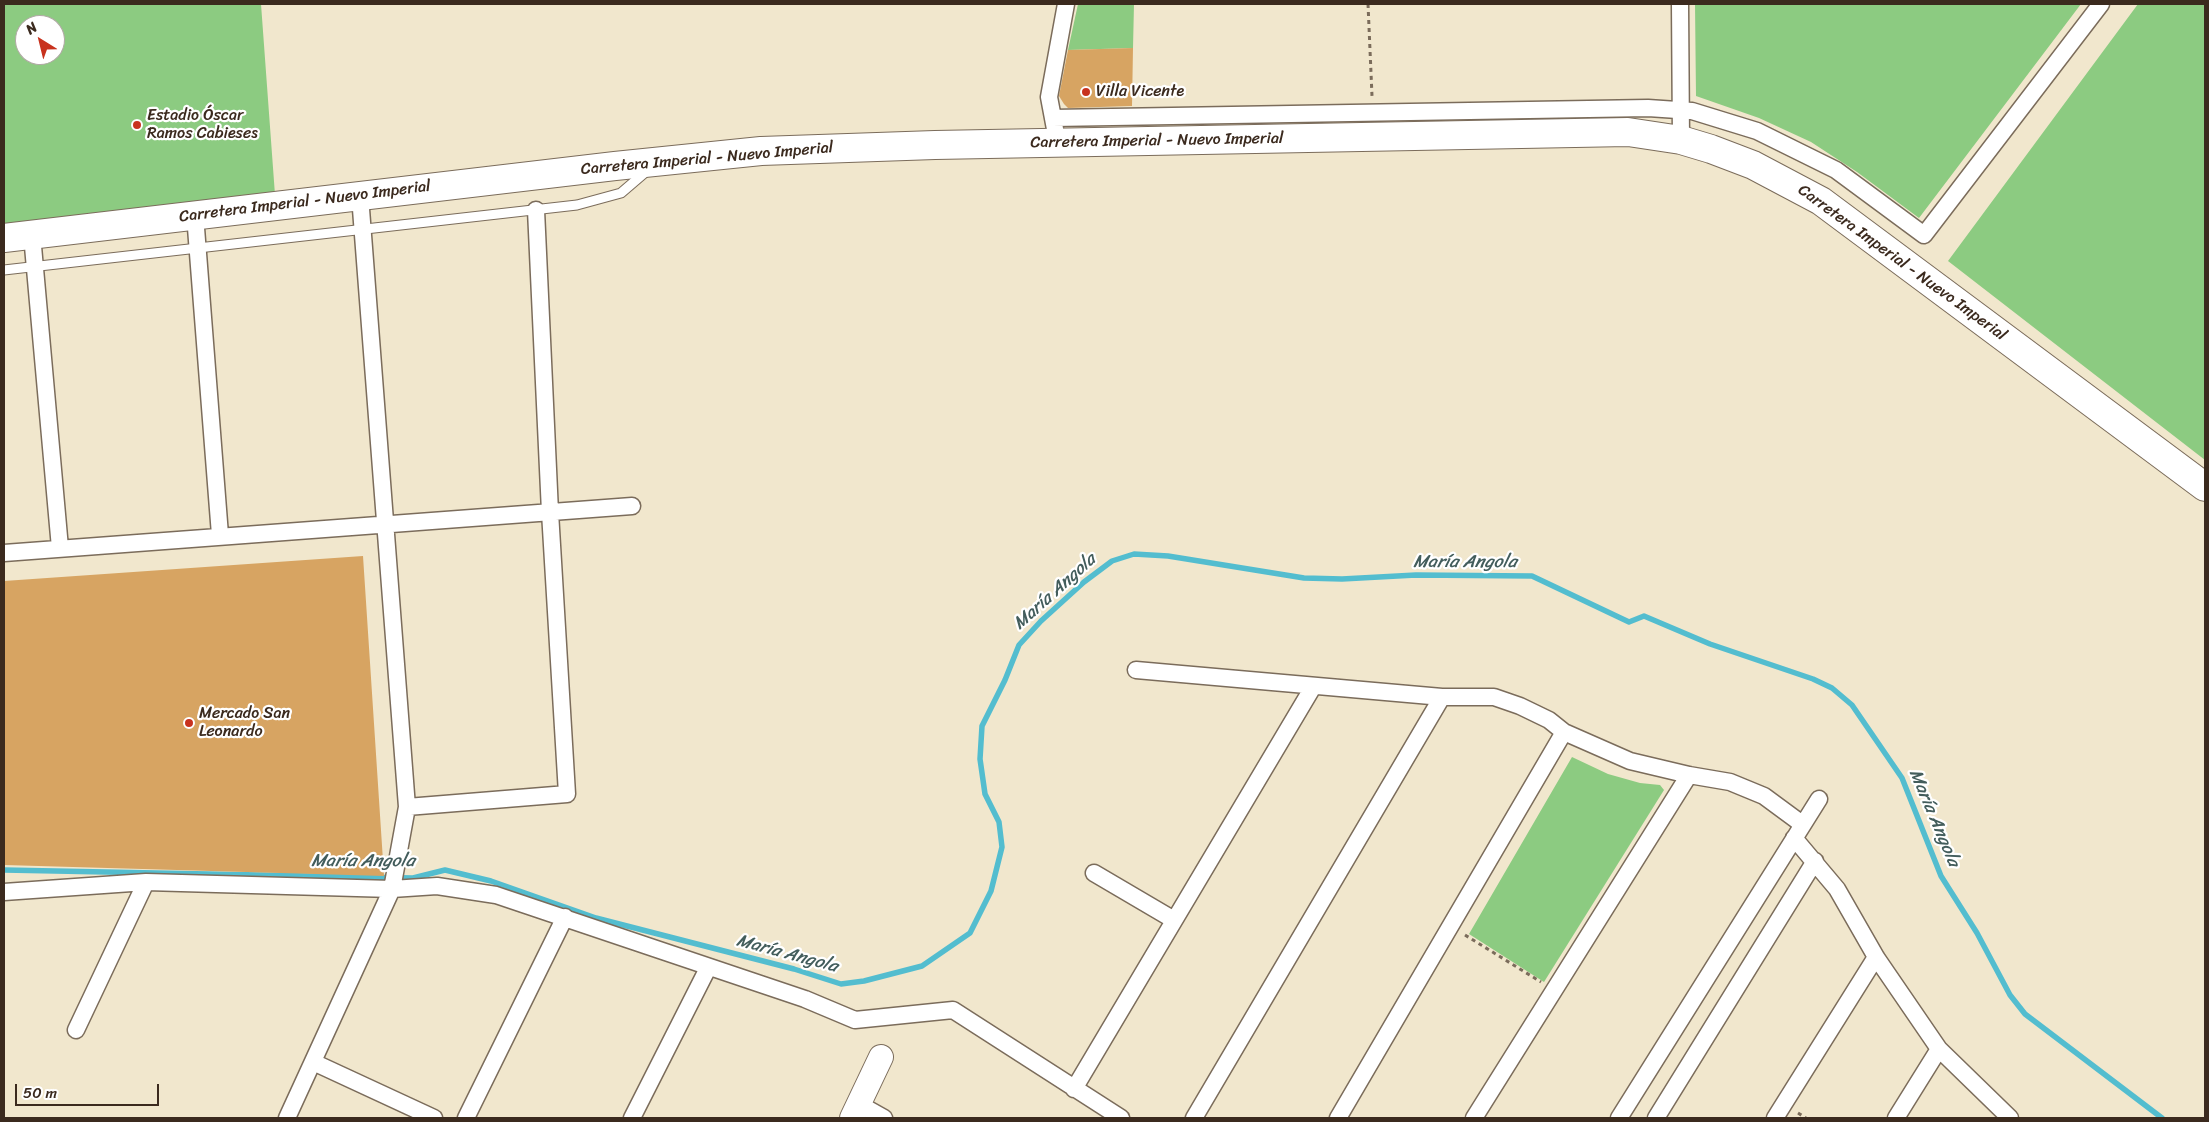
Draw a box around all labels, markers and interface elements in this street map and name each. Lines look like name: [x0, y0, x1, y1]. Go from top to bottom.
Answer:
north arrow: [15, 15, 65, 65]
text: N: [20, 15, 43, 41]
place label: Villa Vicente: [1096, 82, 1184, 102]
marker: Villa Vicente: [1080, 86, 1092, 98]
place label: Estadio Óscar Ramos Cabieses: [147, 106, 258, 144]
marker: Estadio Óscar Ramos Cabieses: [131, 119, 143, 131]
street label: Carretera Imperial - Nuevo Imperial: [1030, 129, 1284, 153]
street label: Carretera Imperial - Nuevo Imperial: [580, 138, 834, 180]
street label: Carretera Imperial - Nuevo Imperial: [178, 177, 432, 227]
street label: Carretera Imperial - Nuevo Imperial: [1794, 181, 2010, 345]
water label: María Angola: [1009, 549, 1101, 635]
water label: María Angola: [1413, 551, 1517, 573]
place label: Mercado San Leonardo: [199, 704, 290, 742]
marker: Mercado San Leonardo: [183, 717, 195, 729]
water label: María Angola: [1904, 766, 1964, 870]
water label: María Angola: [311, 850, 415, 872]
water label: María Angola: [734, 930, 840, 978]
scale bar: [18, 1074, 161, 1106]
text: 50 m: [23, 1080, 57, 1106]

